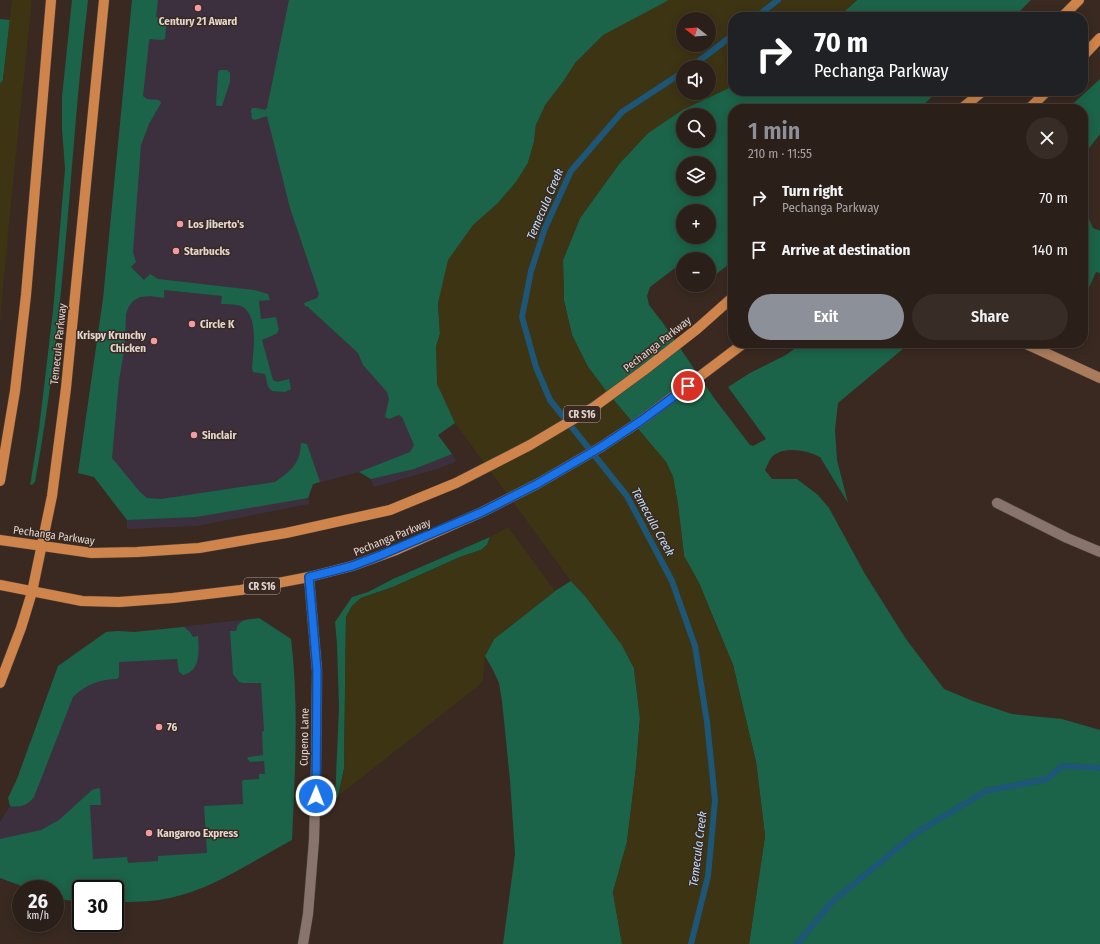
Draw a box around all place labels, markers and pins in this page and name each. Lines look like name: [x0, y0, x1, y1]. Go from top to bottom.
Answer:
marker: Century 21 Award: [193, 3, 203, 13]
place label: Century 21 Award: [159, 15, 237, 28]
place label: Los Jiberto's: [188, 218, 244, 231]
marker: Los Jiberto's: [175, 219, 185, 229]
place label: Starbucks: [184, 245, 230, 258]
marker: Starbucks: [171, 246, 181, 256]
place label: Circle K: [200, 318, 235, 331]
marker: Circle K: [187, 319, 197, 329]
place label: Krispy Krunchy Chicken: [77, 329, 147, 355]
marker: Krispy Krunchy Chicken: [149, 336, 159, 346]
pin: [671, 369, 705, 403]
place label: Sinclair: [202, 429, 237, 442]
marker: Sinclair: [189, 430, 199, 440]
place label: 76: [167, 721, 177, 734]
marker: 76: [154, 722, 164, 732]
place label: Kangaroo Express: [157, 827, 238, 840]
marker: Kangaroo Express: [144, 828, 154, 838]

